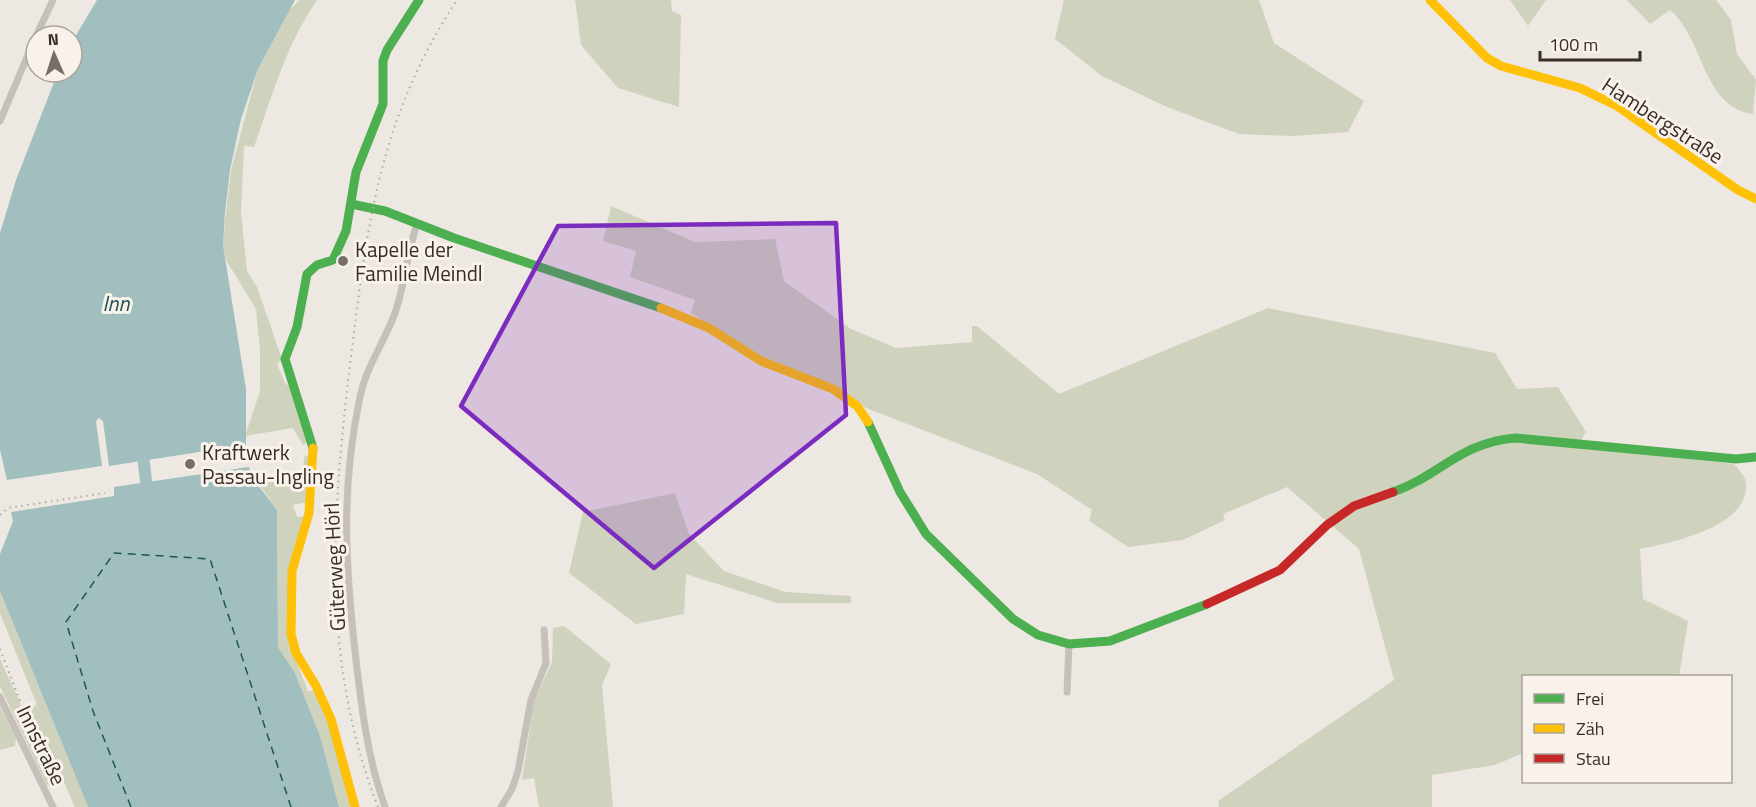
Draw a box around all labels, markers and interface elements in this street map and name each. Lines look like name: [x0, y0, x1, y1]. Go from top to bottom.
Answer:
north arrow: [24, 24, 84, 84]
scale bar: [1540, 24, 1640, 62]
text: N: [47, 27, 59, 51]
text: 100 m: [1549, 31, 1598, 58]
street label: Hambergstraße: [1596, 69, 1730, 171]
place label: Kapelle der Familie Meindl: [355, 233, 483, 289]
marker: Kapelle der Familie Meindl: [336, 254, 350, 268]
water label: Inn: [102, 286, 131, 320]
place label: Kraftwerk Passau-Ingling: [202, 436, 334, 492]
marker: Kraftwerk Passau-Ingling: [183, 457, 197, 471]
street label: Güterweg Hörl: [315, 502, 353, 632]
legend: [1522, 675, 1732, 783]
text: Frei: [1576, 685, 1604, 712]
street label: Innstraße: [9, 700, 75, 790]
text: Zäh: [1576, 715, 1604, 742]
text: Stau: [1576, 745, 1611, 772]

